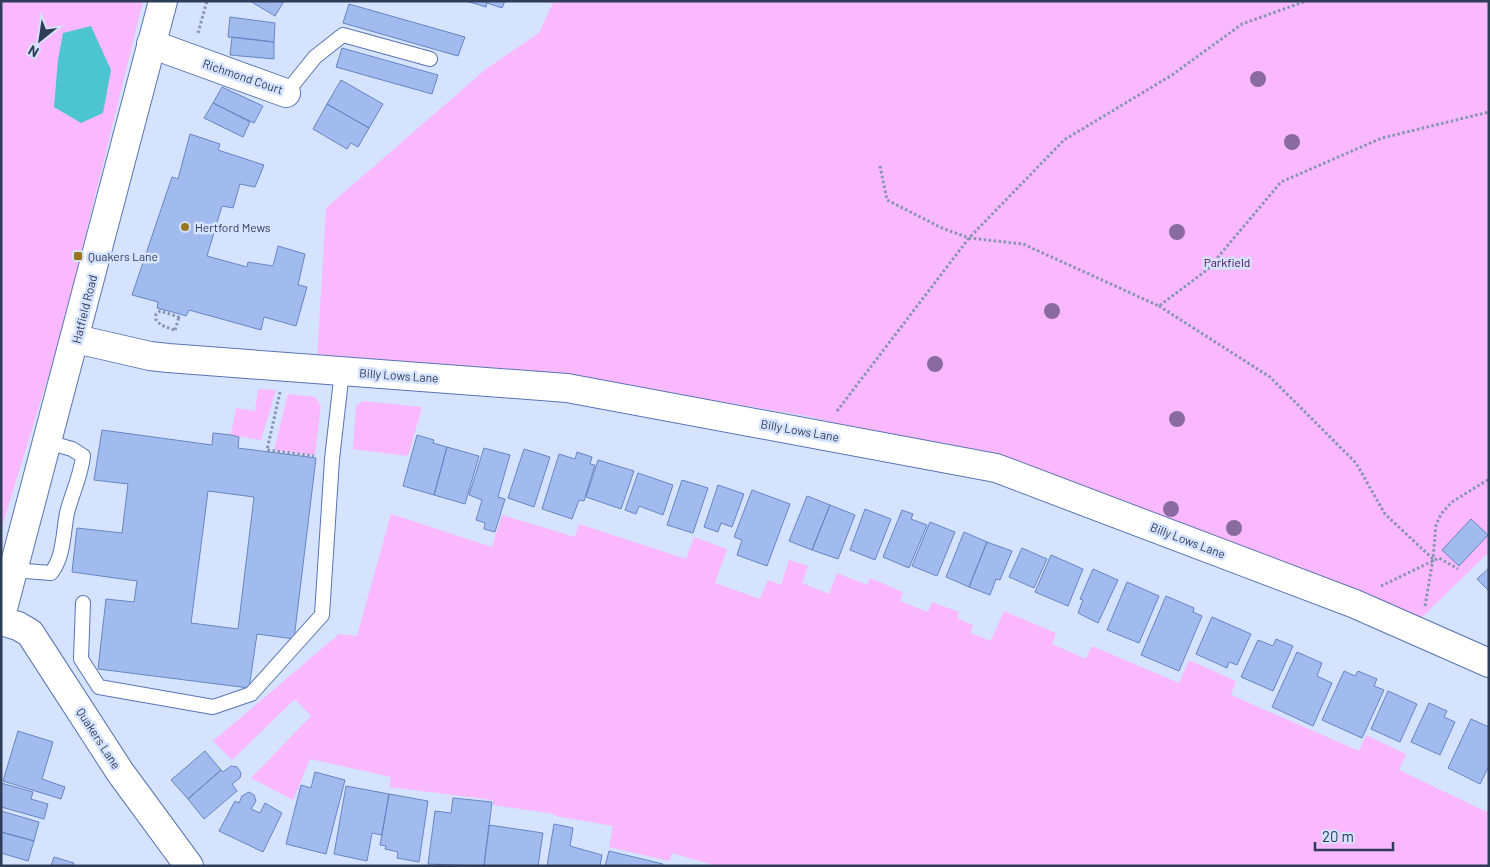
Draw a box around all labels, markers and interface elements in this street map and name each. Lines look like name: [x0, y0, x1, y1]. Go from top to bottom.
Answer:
north arrow: [15, 15, 65, 65]
text: N: [25, 42, 42, 61]
street label: Richmond Court: [201, 56, 285, 96]
place label: Hertford Mews: [195, 220, 271, 234]
marker: Hertford Mews: [179, 221, 191, 233]
place label: Quakers Lane: [88, 249, 158, 263]
marker: Quakers Lane: [72, 250, 84, 262]
park label: Parkfield: [1204, 255, 1250, 269]
street label: Hatfield Road: [69, 273, 99, 345]
street label: Billy Lows Lane: [359, 365, 439, 385]
street label: Billy Lows Lane: [760, 416, 840, 444]
street label: Billy Lows Lane: [1148, 519, 1228, 561]
street label: Quakers Lane: [74, 705, 124, 771]
scale bar: [1315, 820, 1392, 852]
text: 20 m: [1322, 827, 1354, 845]

